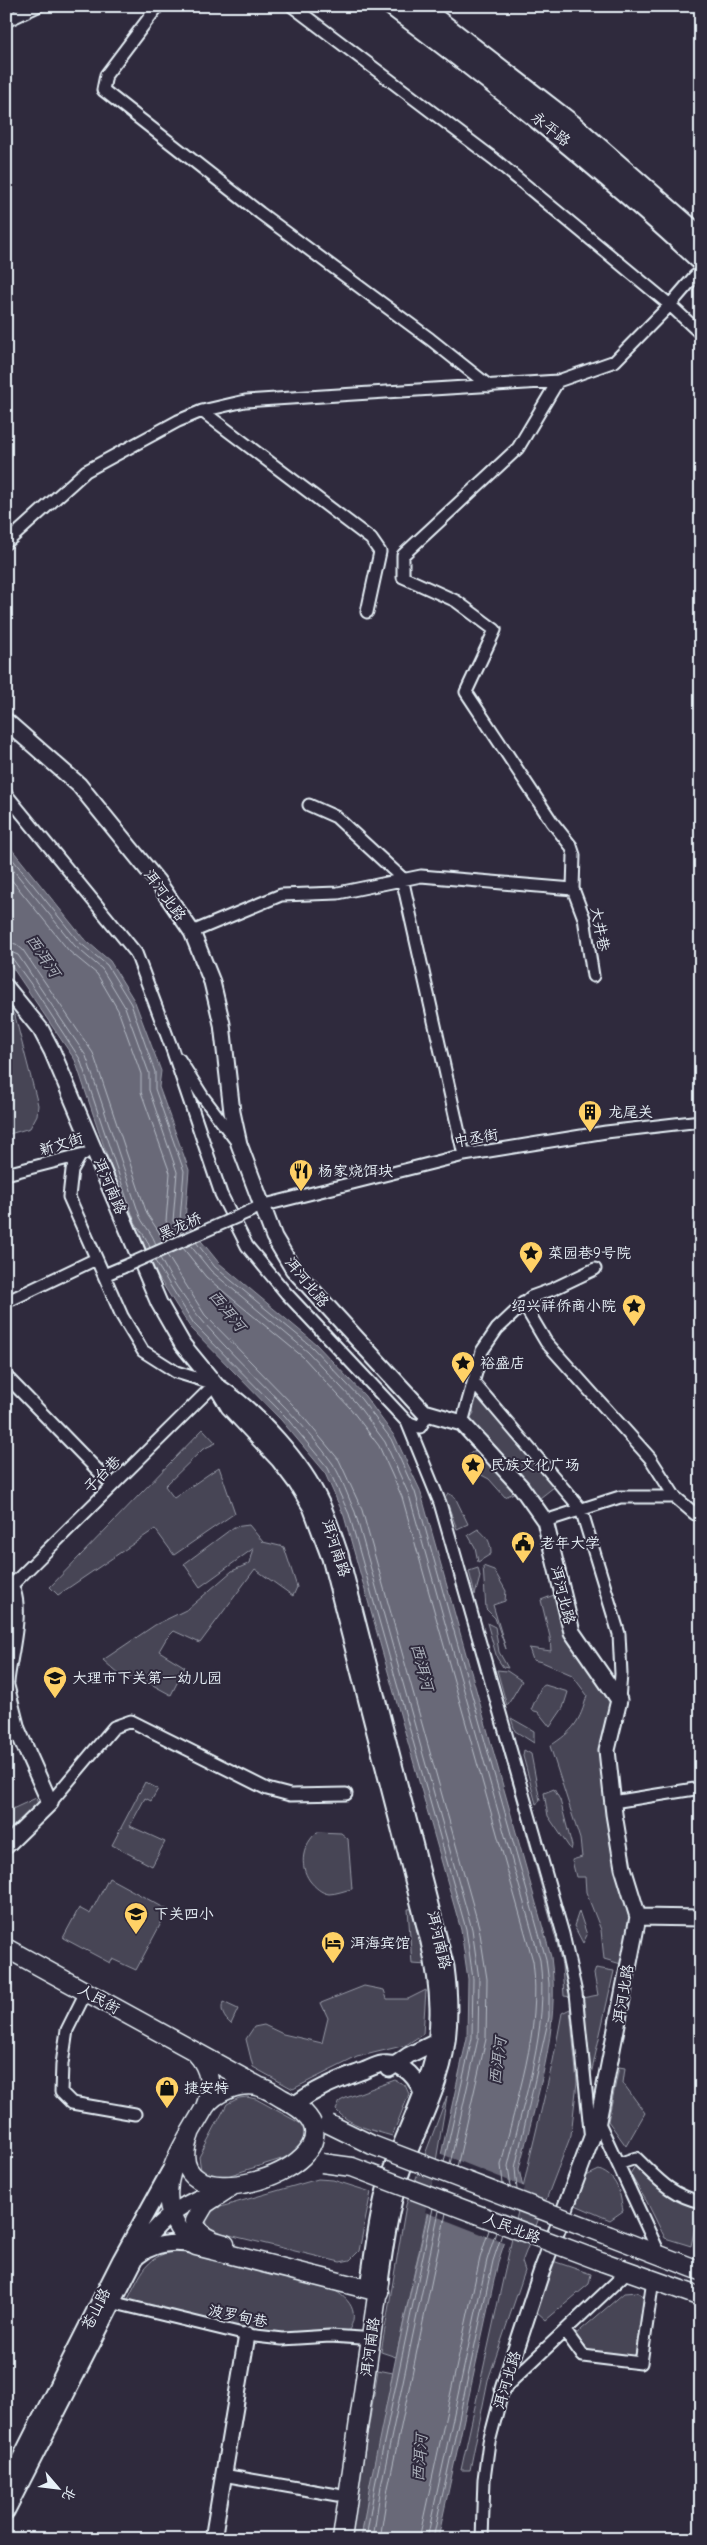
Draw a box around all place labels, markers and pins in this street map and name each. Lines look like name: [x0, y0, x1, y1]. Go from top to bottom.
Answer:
building icon: 龙尾关: [577, 1099, 603, 1133]
place label: 龙尾关: [608, 1103, 653, 1121]
restaurant icon: 杨家烧饵块: [288, 1158, 314, 1192]
place label: 杨家烧饵块: [318, 1162, 393, 1180]
place icon: 菜园巷9号院: [518, 1240, 544, 1274]
place label: 菜园巷9号院: [548, 1244, 631, 1262]
place icon: 绍兴祥侨商小院: [621, 1293, 647, 1327]
place label: 绍兴祥侨商小院: [511, 1297, 616, 1315]
place icon: 裕盛店: [450, 1350, 476, 1384]
place label: 裕盛店: [480, 1354, 525, 1372]
place icon: 民族文化广场: [460, 1452, 486, 1486]
place label: 民族文化广场: [490, 1456, 580, 1474]
public building icon: 老年大学: [510, 1530, 536, 1564]
place label: 老年大学: [540, 1534, 600, 1552]
school or university icon: 大理市下关第一幼儿园: [42, 1665, 68, 1699]
place label: 大理市下关第一幼儿园: [72, 1669, 222, 1687]
school or university icon: 下关四小: [123, 1901, 149, 1935]
place label: 下关四小: [154, 1905, 214, 1923]
hotel icon: 洱海宾馆: [320, 1930, 346, 1964]
place label: 洱海宾馆: [350, 1934, 410, 1952]
shop icon: 捷安特: [154, 2075, 180, 2109]
place label: 捷安特: [184, 2079, 229, 2097]

